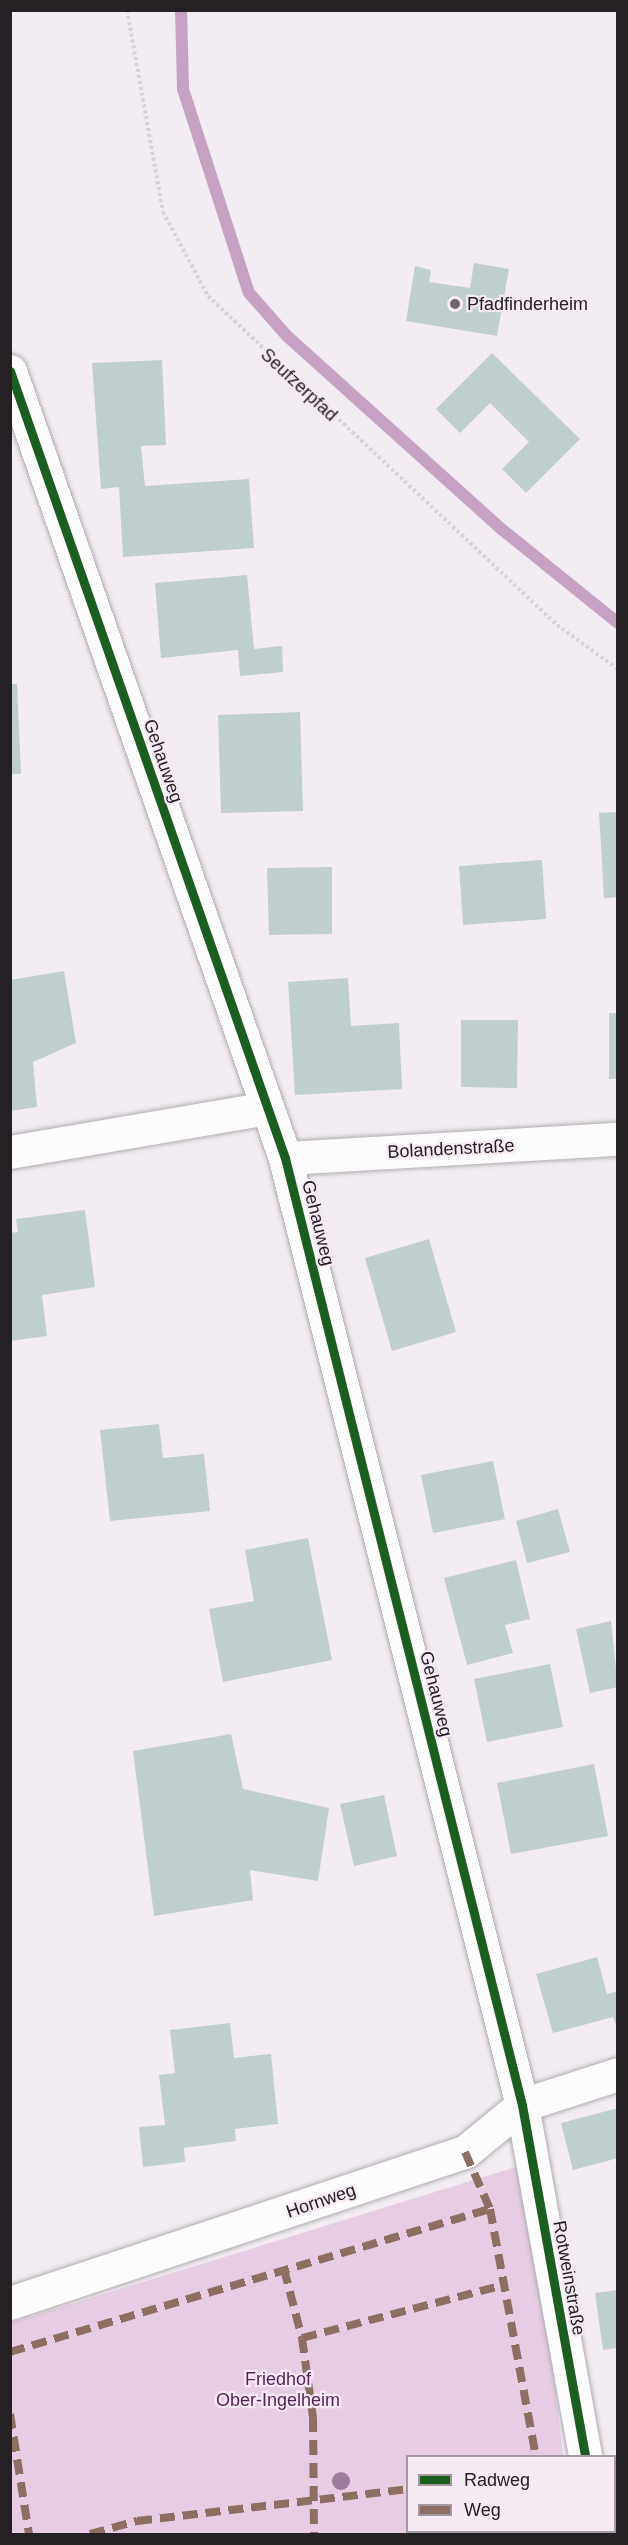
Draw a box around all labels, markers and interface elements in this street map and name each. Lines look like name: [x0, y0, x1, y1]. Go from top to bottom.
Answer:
place label: Pfadfinderheim: [467, 293, 588, 315]
marker: Pfadfinderheim: [448, 297, 462, 311]
street label: Seufzerpfad: [256, 344, 342, 426]
street label: Gehauweg: [139, 716, 187, 806]
street label: Bolandenstraße: [387, 1135, 515, 1163]
street label: Gehauweg: [297, 1178, 339, 1268]
street label: Gehauweg: [415, 1649, 457, 1739]
street label: Hornweg: [283, 2179, 359, 2223]
street label: Rotweinstraße: [548, 2219, 590, 2337]
park label: Friedhof Ober-Ingelheim: [216, 2369, 340, 2412]
legend: [406, 2455, 616, 2533]
text: Radweg: [464, 2470, 530, 2490]
text: Weg: [464, 2500, 501, 2520]

